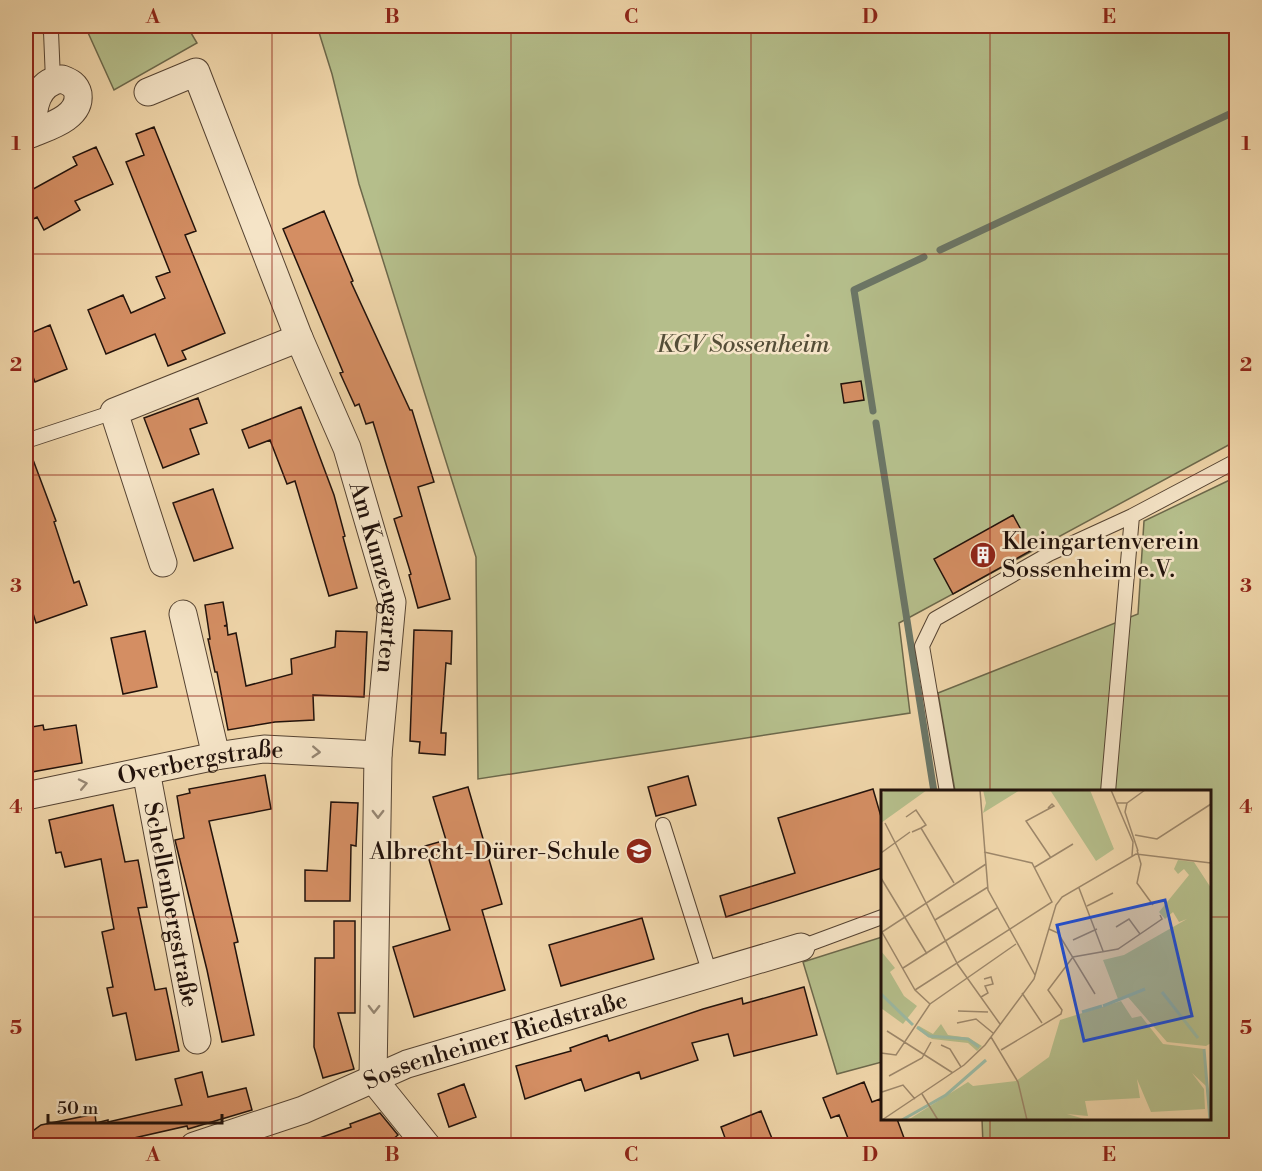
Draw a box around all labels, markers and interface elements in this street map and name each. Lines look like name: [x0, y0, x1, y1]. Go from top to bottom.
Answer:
text: A: [145, 5, 161, 30]
text: B: [384, 5, 400, 30]
text: C: [624, 5, 638, 30]
text: D: [862, 5, 878, 30]
text: E: [1102, 5, 1116, 30]
text: 1: [11, 132, 21, 157]
text: 1: [1241, 132, 1251, 157]
park label: KGV Sossenheim: [657, 330, 830, 360]
text: 2: [10, 353, 22, 378]
text: 2: [1240, 353, 1252, 378]
street label: Am Kunzengarten: [341, 477, 406, 675]
place label: Kleingartenverein Sossenheim e.V.: [1002, 527, 1199, 585]
building icon: Kleingartenverein Sossenheim e.V.: [968, 540, 998, 570]
text: 3: [10, 574, 22, 599]
text: 3: [1240, 574, 1252, 599]
street label: Overbergstraße: [115, 735, 284, 792]
one-way arrow: [312, 745, 321, 758]
one-way arrow: [78, 778, 88, 791]
inset map: [881, 790, 1211, 1120]
text: 4: [9, 795, 23, 820]
text: 4: [1239, 795, 1253, 820]
street label: Schellenbergstraße: [136, 800, 205, 1010]
one-way arrow: [372, 809, 384, 818]
school or university icon: Albrecht-Dürer-Schule: [624, 836, 654, 866]
place label: Albrecht-Dürer-Schule: [369, 837, 620, 867]
street label: Sossenheimer Riedstraße: [359, 985, 631, 1097]
one-way arrow: [368, 1004, 380, 1013]
text: 5: [10, 1016, 22, 1041]
text: 5: [1240, 1016, 1252, 1041]
scale bar: [48, 1087, 222, 1125]
text: 50 m: [57, 1097, 99, 1120]
text: A: [145, 1143, 161, 1168]
text: B: [384, 1143, 400, 1168]
text: C: [624, 1143, 638, 1168]
text: D: [862, 1143, 878, 1168]
text: E: [1102, 1143, 1116, 1168]

